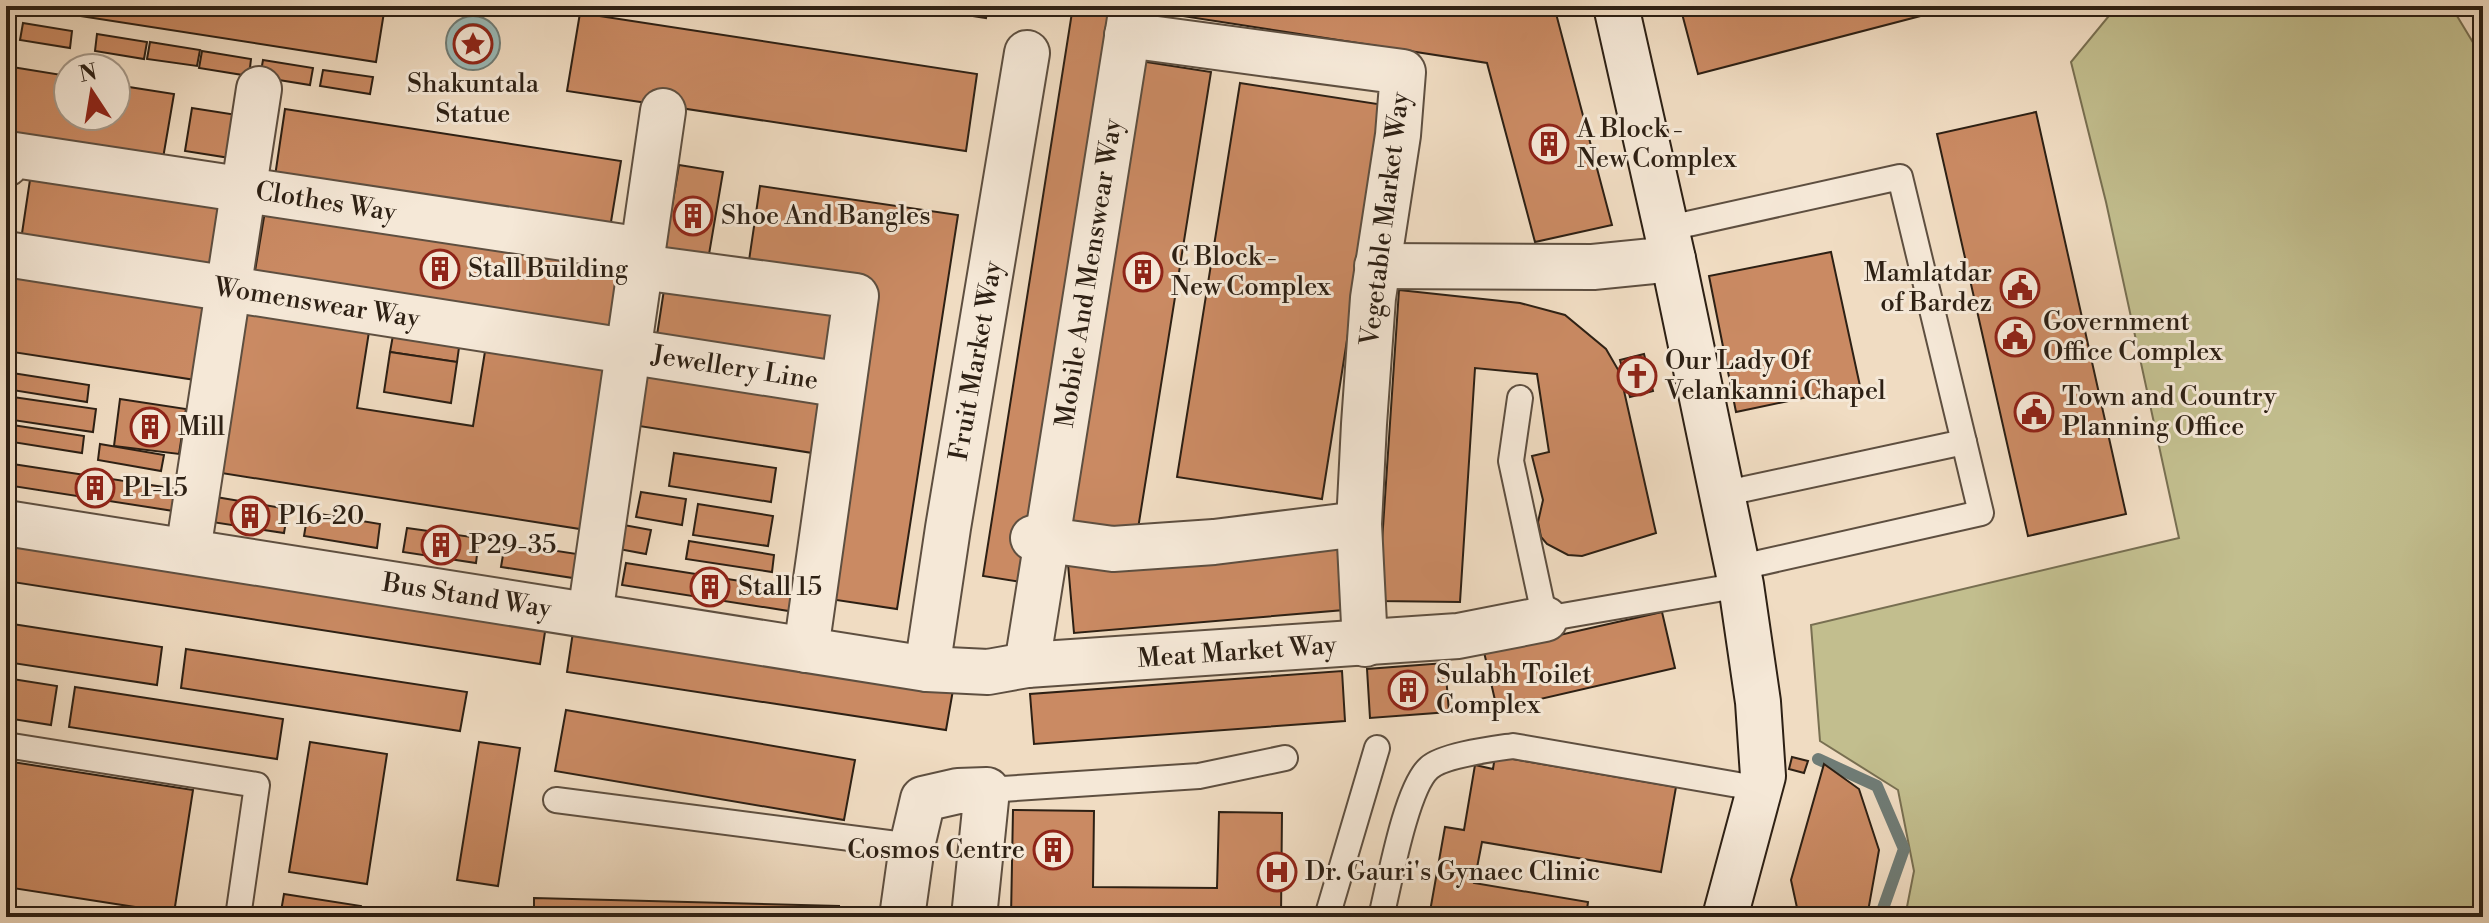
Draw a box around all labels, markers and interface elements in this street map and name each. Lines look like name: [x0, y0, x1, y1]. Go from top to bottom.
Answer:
place icon: Shakuntala Statue: [452, 23, 494, 65]
north arrow: [52, 52, 132, 132]
text: N: [77, 59, 100, 89]
place label: Shakuntala Statue: [407, 68, 540, 130]
street label: Vegetable Market Way: [1353, 90, 1416, 349]
place label: A Block - New Complex: [1576, 113, 1737, 175]
street label: Mobile And Menswear Way: [1049, 116, 1129, 430]
building icon: A Block - New Complex: [1528, 123, 1570, 165]
street label: Clothes Way: [253, 175, 399, 229]
building icon: Shoe And Bangles: [672, 195, 714, 237]
place label: Shoe And Bangles: [721, 200, 931, 232]
place label: C Block - New Complex: [1171, 241, 1331, 303]
building icon: Stall Building: [419, 248, 461, 290]
building icon: C Block - New Complex: [1122, 251, 1164, 293]
place label: Stall Building: [468, 253, 629, 285]
place label: Mamlatdar of Bardez: [1864, 257, 1992, 319]
street label: Fruit Market Way: [943, 258, 1009, 463]
public building icon: Mamlatdar of Bardez: [1999, 267, 2041, 309]
street label: Womenswear Way: [211, 271, 422, 335]
place label: Government Office Complex: [2043, 306, 2223, 368]
public building icon: Government Office Complex: [1994, 316, 2036, 358]
street label: Jewellery Line: [648, 339, 821, 397]
place label: Our Lady Of Velankanni Chapel: [1664, 345, 1886, 407]
church icon: Our Lady Of Velankanni Chapel: [1616, 355, 1658, 397]
place label: Town and Country Planning Office: [2062, 381, 2277, 443]
public building icon: Town and Country Planning Office: [2013, 391, 2055, 433]
building icon: Mill: [129, 406, 171, 448]
place label: Mill: [178, 411, 225, 443]
building icon: P1-15: [74, 467, 116, 509]
place label: P1-15: [123, 472, 188, 504]
building icon: P16-20: [229, 495, 271, 537]
place label: P16-20: [278, 500, 364, 532]
building icon: P29-35: [420, 524, 462, 566]
place label: P29-35: [469, 529, 556, 561]
building icon: Stall 15: [689, 566, 731, 608]
street label: Bus Stand Way: [379, 567, 554, 625]
place label: Stall 15: [738, 571, 822, 603]
street label: Meat Market Way: [1136, 629, 1338, 675]
place label: Sulabh Toilet Complex: [1436, 659, 1591, 721]
building icon: Sulabh Toilet Complex: [1387, 669, 1429, 711]
building icon: Cosmos Centre: [1032, 829, 1074, 871]
place label: Cosmos Centre: [847, 834, 1025, 866]
hospital icon: Dr. Gauri's Gynaec Clinic: [1256, 851, 1298, 893]
place label: Dr. Gauri's Gynaec Clinic: [1305, 856, 1600, 888]

